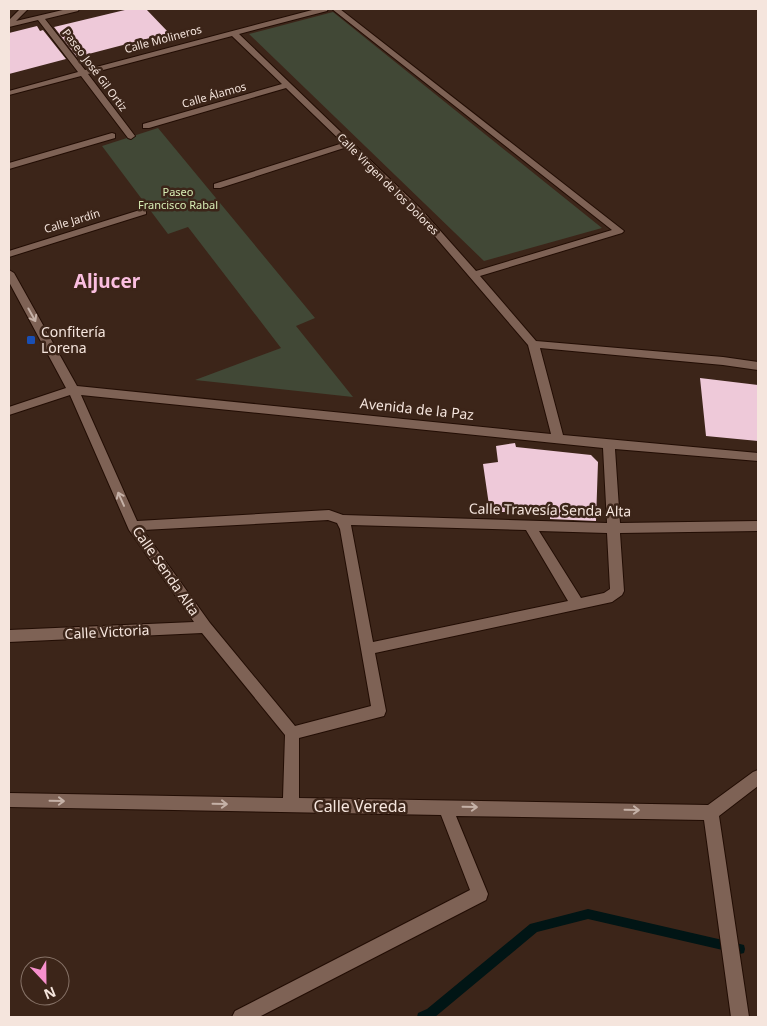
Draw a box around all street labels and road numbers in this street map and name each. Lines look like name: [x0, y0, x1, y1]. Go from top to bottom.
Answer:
street label: Calle Molineros: [123, 21, 203, 56]
street label: Paseo José Gil Ortiz: [59, 25, 131, 114]
street label: Calle Álamos: [180, 78, 248, 111]
street label: Calle Virgen de los Dolores: [334, 130, 442, 238]
street label: Calle Jardín: [42, 205, 102, 236]
street label: Avenida de la Paz: [359, 393, 475, 424]
street label: Calle Travesía Senda Alta: [469, 499, 631, 520]
street label: Calle Senda Alta: [128, 522, 204, 619]
street label: Calle Victoria: [64, 620, 150, 643]
street label: Calle Vereda: [314, 795, 406, 817]

